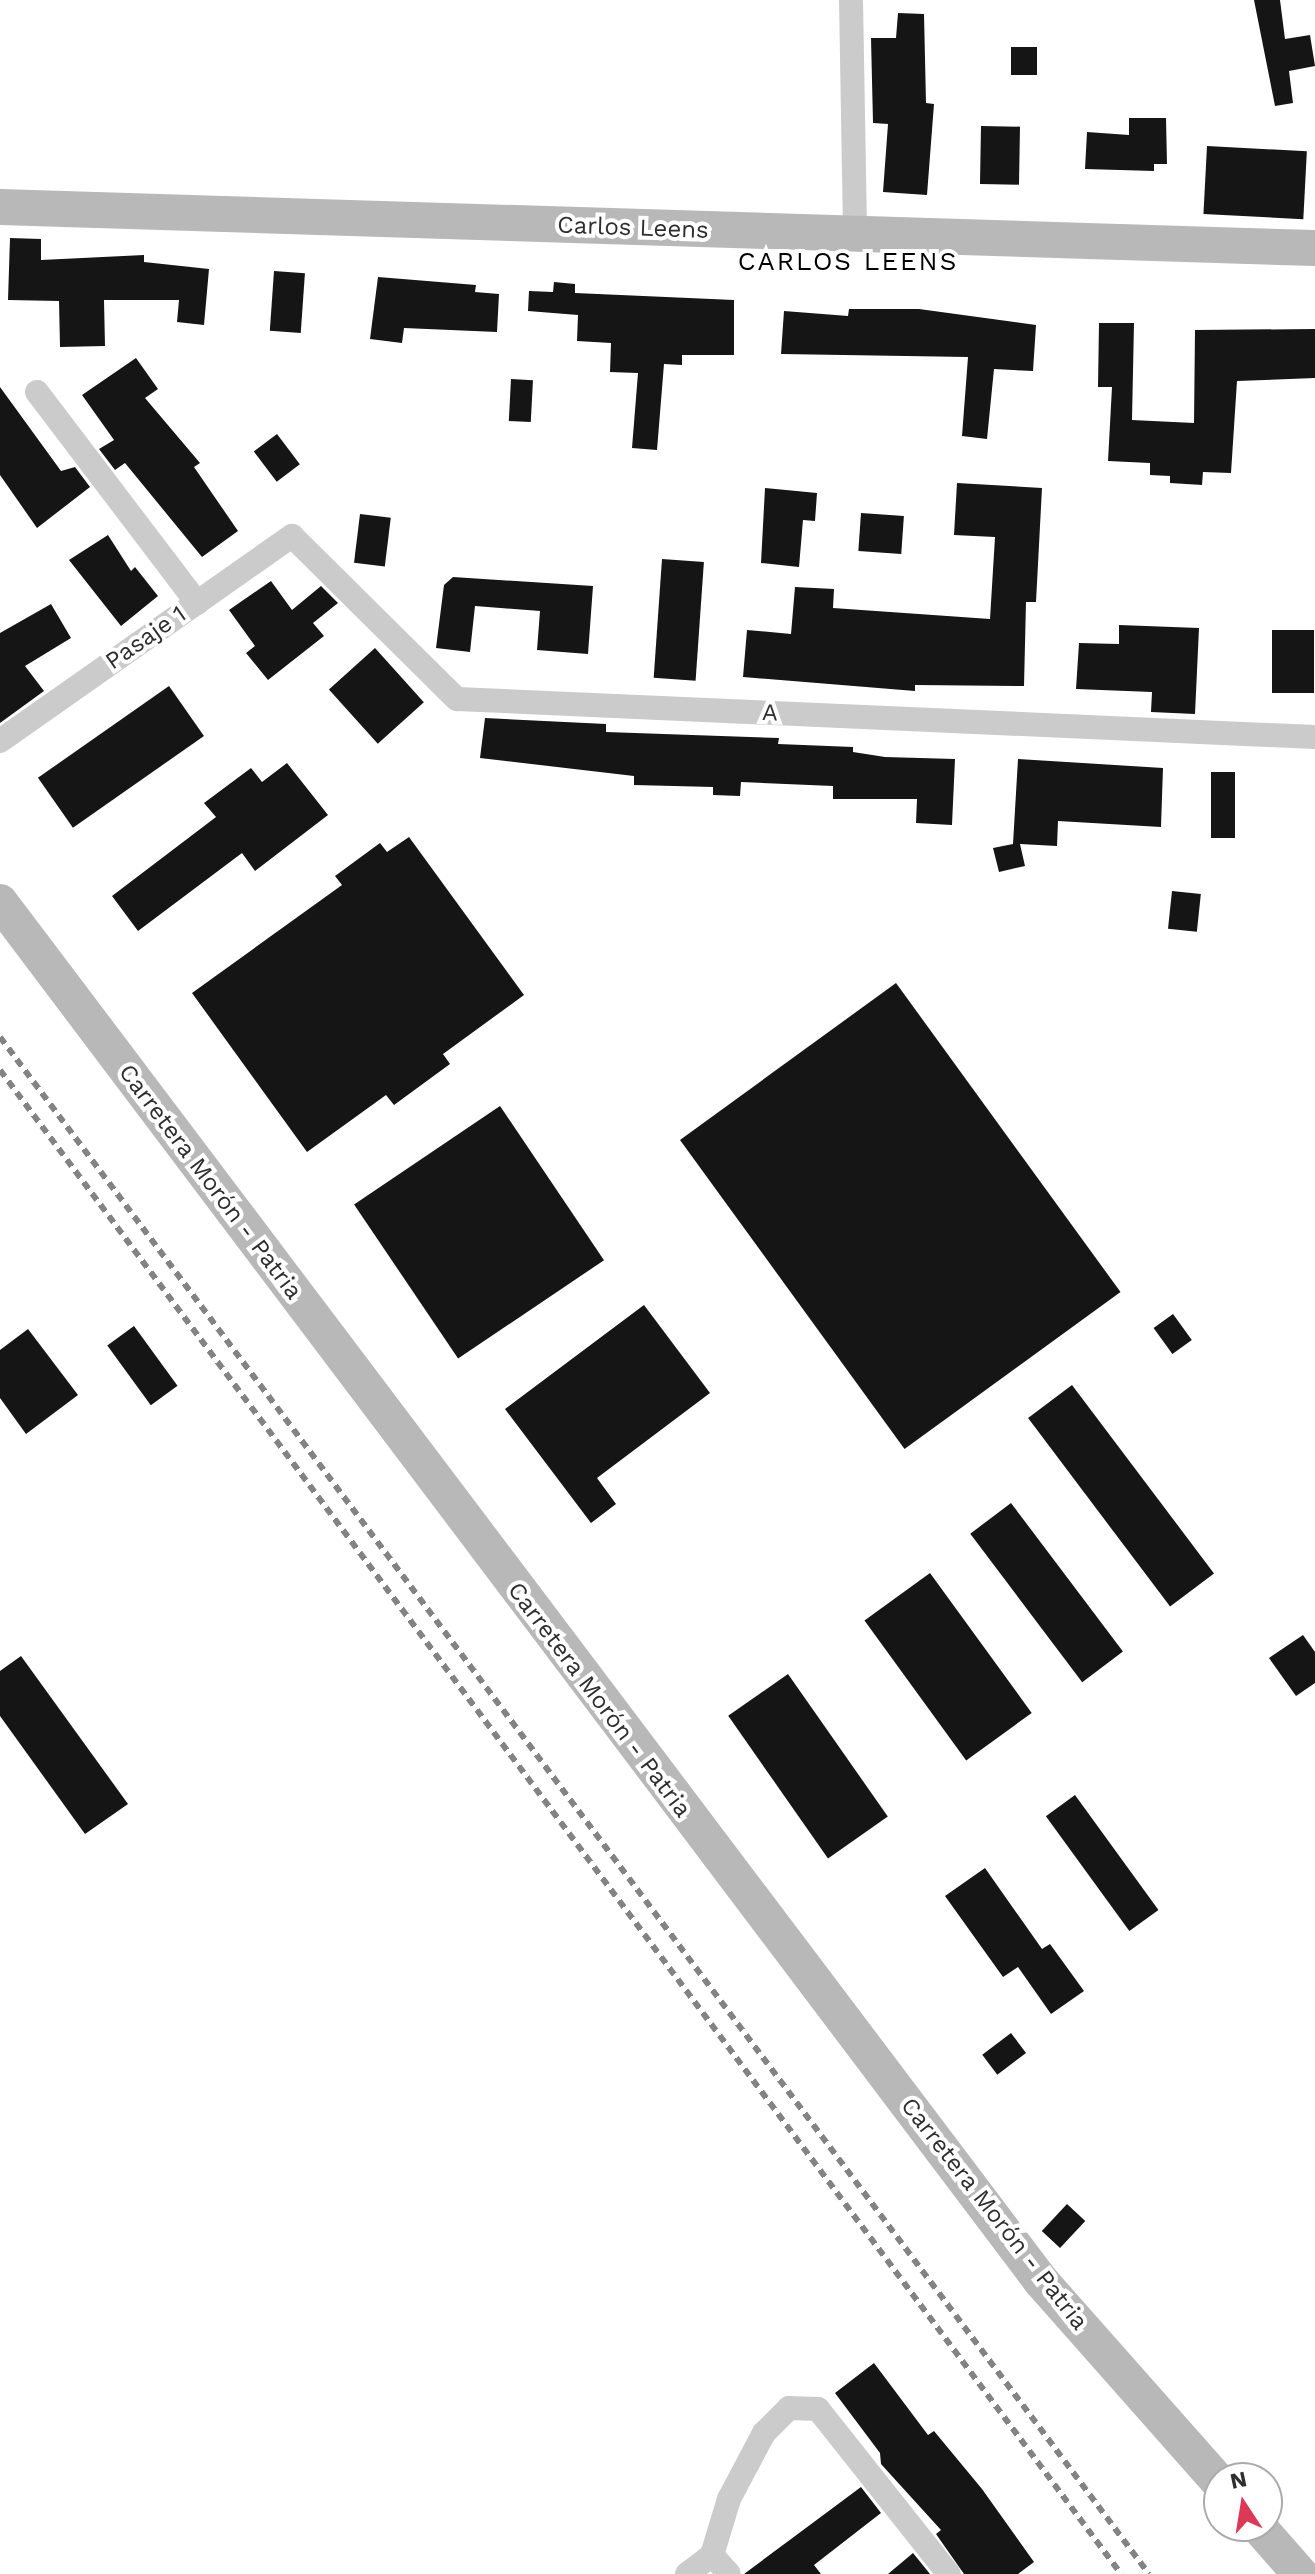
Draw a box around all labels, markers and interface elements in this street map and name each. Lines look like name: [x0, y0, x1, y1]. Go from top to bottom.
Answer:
street label: Carlos Leens: [557, 211, 709, 245]
district label: CARLOS LEENS: [738, 246, 958, 278]
street label: Pasaje 1: [100, 600, 192, 676]
street label: A: [762, 698, 778, 728]
street label: Carretera Morón - Patria: [112, 1059, 308, 1305]
street label: Carretera Morón - Patria: [501, 1577, 697, 1823]
street label: Carretera Morón - Patria: [894, 2092, 1094, 2336]
north arrow: [1203, 2462, 1283, 2542]
text: N: [1228, 2466, 1249, 2494]

